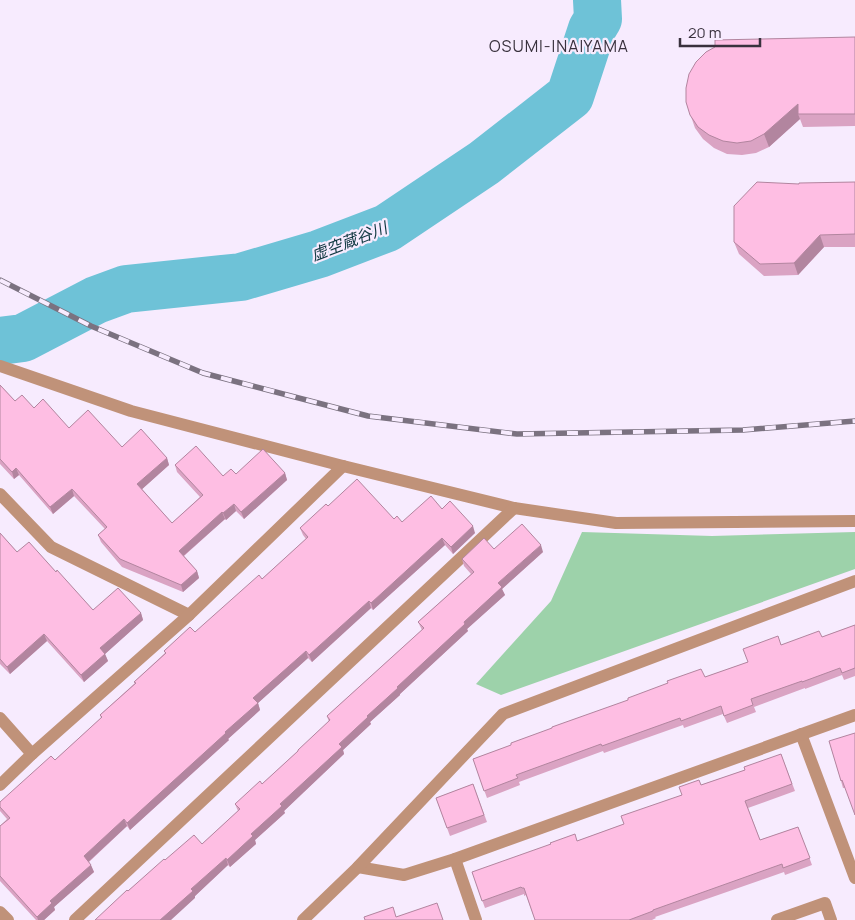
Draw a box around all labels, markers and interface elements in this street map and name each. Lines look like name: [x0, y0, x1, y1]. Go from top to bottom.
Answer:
scale bar: [680, 15, 760, 47]
text: 20 m: [688, 22, 721, 43]
district label: OSUMI-INAIYAMA: [489, 35, 629, 57]
water label: 虚空蔵谷川: [308, 216, 392, 266]

